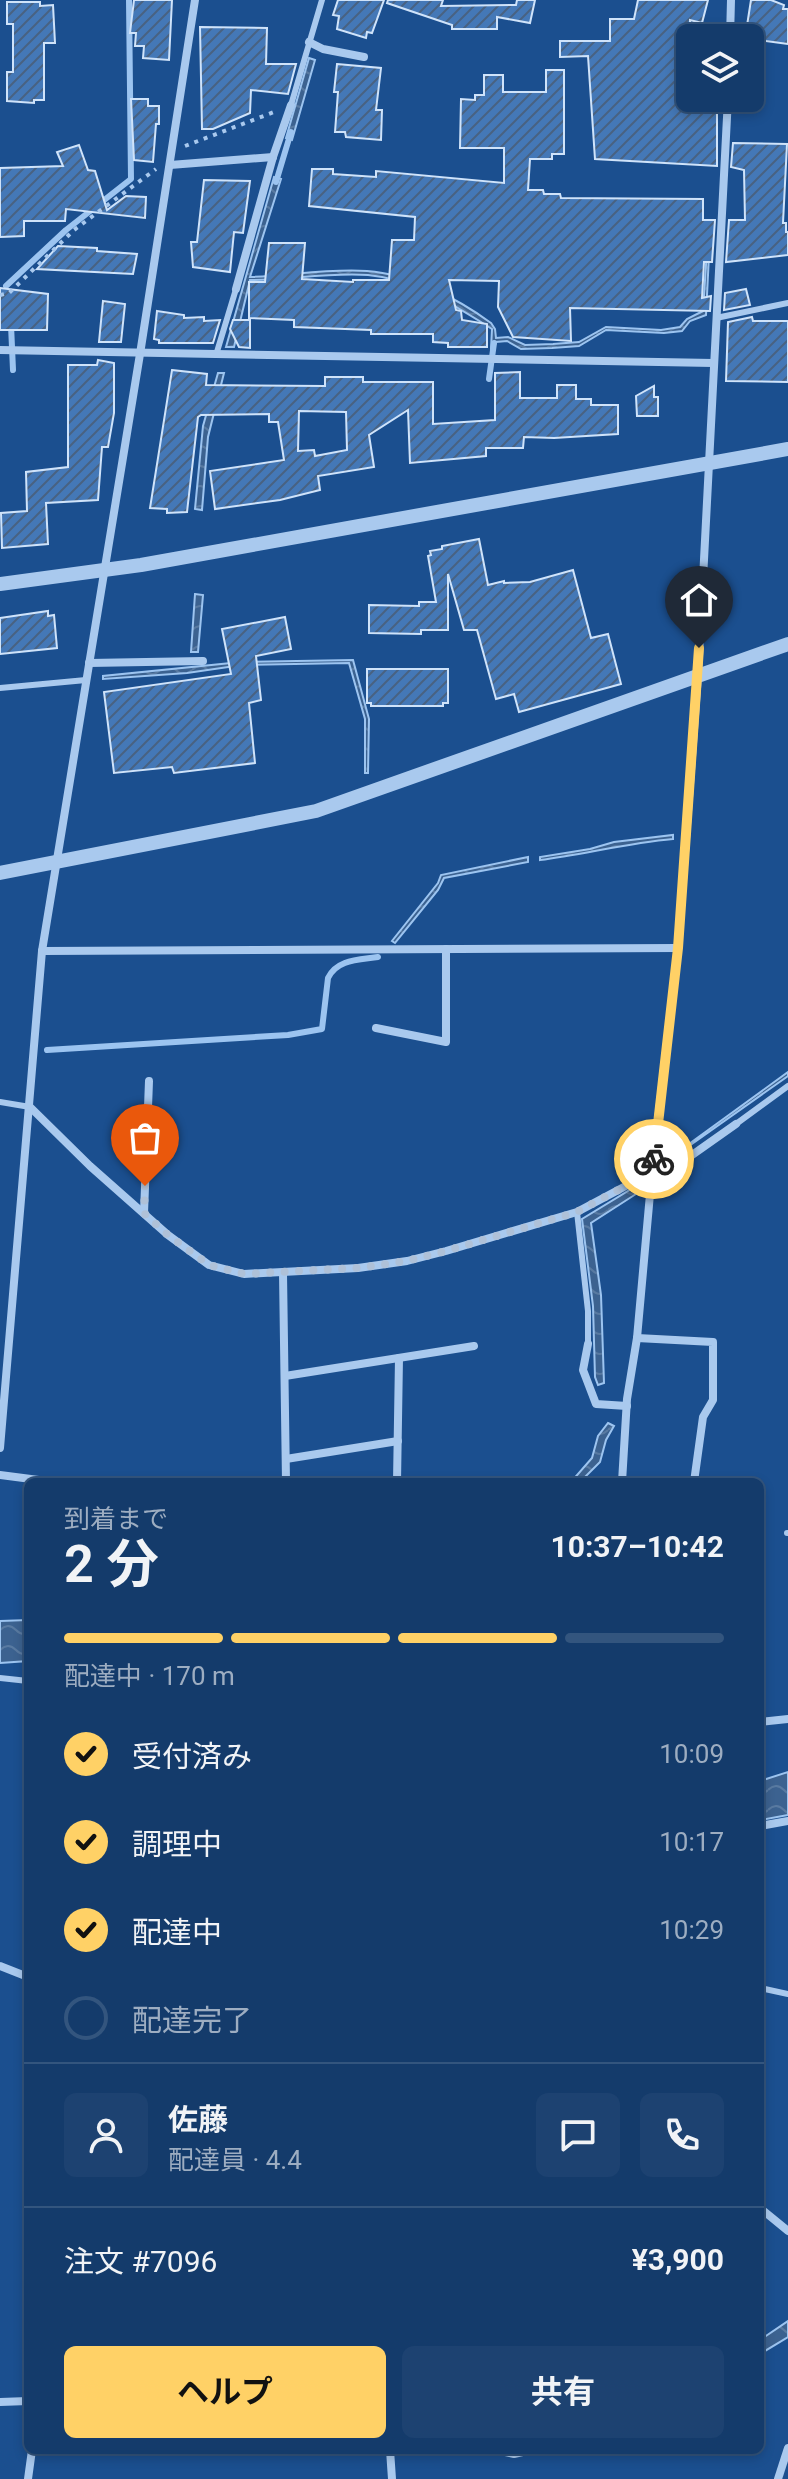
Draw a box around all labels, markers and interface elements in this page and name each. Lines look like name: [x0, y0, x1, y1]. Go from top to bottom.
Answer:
map controls: [676, 24, 764, 112]
button: layers: [676, 24, 764, 112]
pin: [665, 566, 733, 648]
icon: home: [677, 578, 721, 622]
pin: [111, 1104, 179, 1186]
icon: bag: [123, 1116, 167, 1160]
courier: [614, 1119, 694, 1199]
icon: bike: [632, 1137, 676, 1181]
text: 到着まで: [64, 1504, 168, 1534]
text: 10:37–10:42: [550, 1529, 724, 1564]
text: 2 分: [64, 1534, 159, 1595]
text: 配達中 · 170 m: [64, 1661, 235, 1691]
icon: check: [64, 1732, 108, 1776]
text: 受付済み: [132, 1739, 252, 1774]
text: 10:09: [659, 1739, 724, 1769]
icon: check: [64, 1820, 108, 1864]
text: 調理中: [132, 1827, 222, 1862]
text: 10:17: [659, 1827, 724, 1857]
icon: check: [64, 1908, 108, 1952]
text: 配達中: [132, 1915, 222, 1950]
text: 10:29: [659, 1915, 724, 1945]
text: 配達完了: [132, 2003, 252, 2038]
button: person: [64, 2093, 148, 2177]
button: chat: [536, 2093, 620, 2177]
button: phone: [640, 2093, 724, 2177]
text: 佐藤: [168, 2102, 228, 2137]
text: 配達員 · 4.4: [168, 2145, 302, 2175]
text: ¥3,900: [632, 2242, 724, 2277]
text: 注文 #7096: [64, 2244, 217, 2279]
button: ヘルプ: [64, 2346, 386, 2438]
button: 共有: [402, 2346, 724, 2438]

